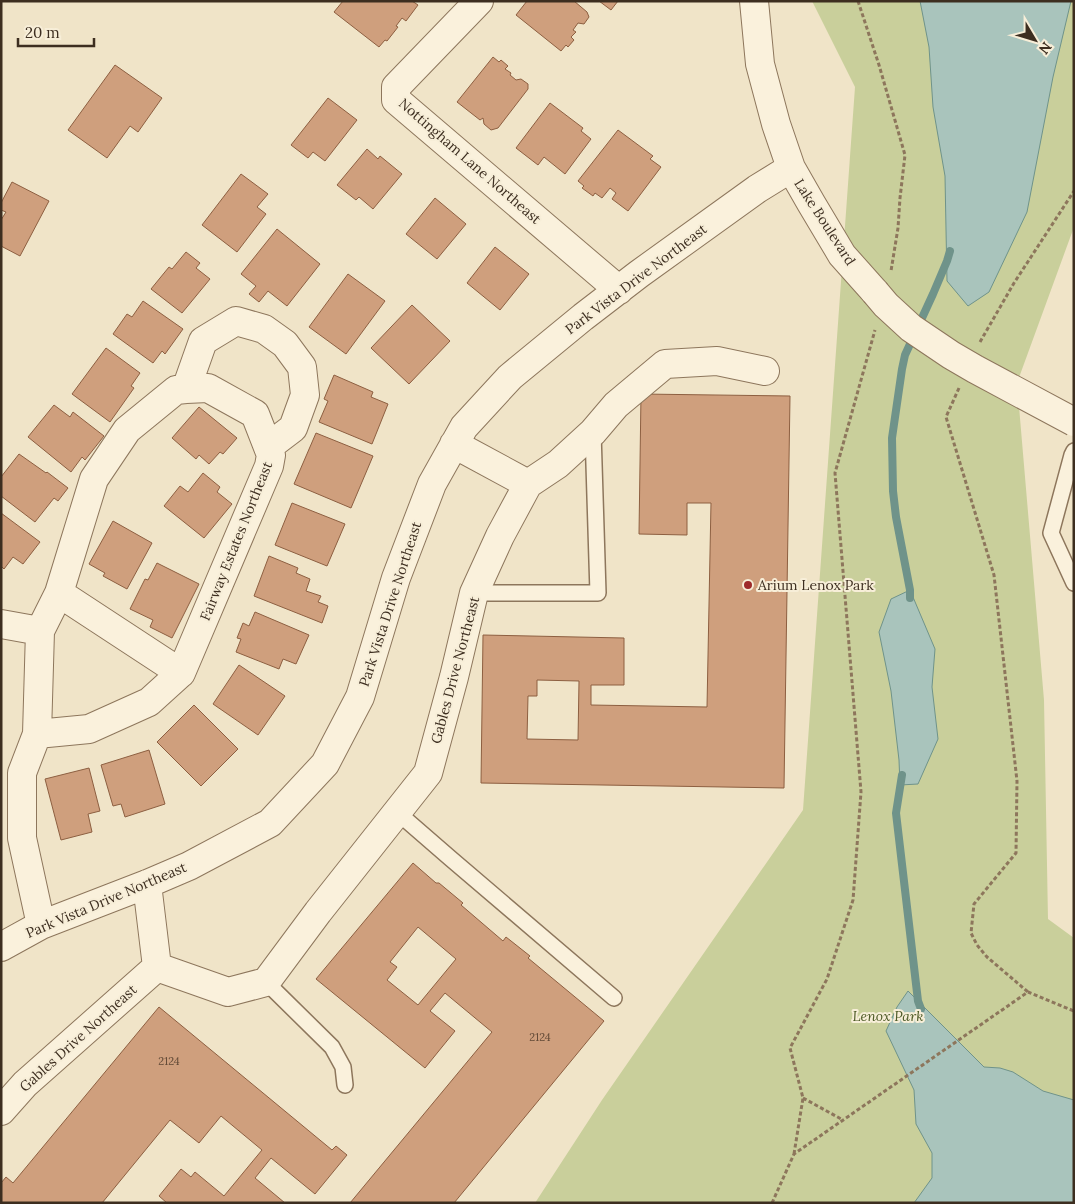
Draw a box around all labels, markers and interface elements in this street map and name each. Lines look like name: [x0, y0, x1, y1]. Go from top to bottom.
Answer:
scale bar: [18, 15, 94, 47]
north arrow: [1010, 15, 1060, 65]
text: 20 m: [25, 23, 60, 42]
text: N: [1035, 38, 1056, 58]
street label: Nottingham Lane Northeast: [395, 94, 545, 228]
street label: Lake Boulevard: [790, 175, 860, 269]
street label: Park Vista Drive Northeast: [562, 220, 711, 338]
street label: Fairway Estates Northeast: [196, 458, 276, 623]
street label: Park Vista Drive Northeast: [355, 519, 425, 689]
place label: Arium Lenox Park: [757, 576, 874, 594]
marker: Arium Lenox Park: [742, 579, 754, 591]
street label: Gables Drive Northeast: [427, 594, 483, 746]
street label: Park Vista Drive Northeast: [23, 858, 189, 942]
street label: Gables Drive Northeast: [16, 980, 141, 1095]
park label: Lenox Park: [852, 1007, 924, 1025]
house number: 2124: [529, 1030, 551, 1044]
house number: 2124: [158, 1054, 180, 1068]

